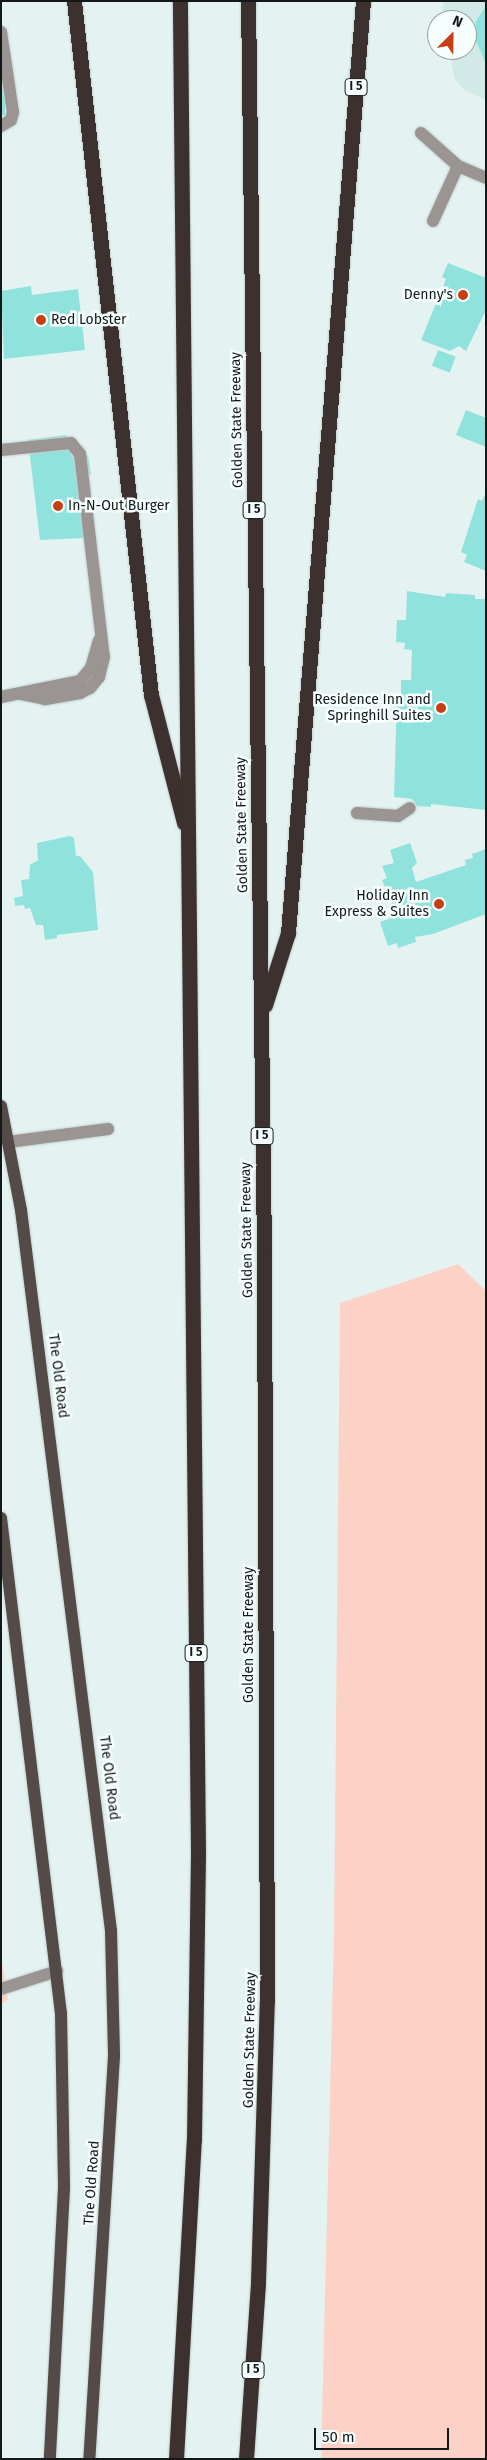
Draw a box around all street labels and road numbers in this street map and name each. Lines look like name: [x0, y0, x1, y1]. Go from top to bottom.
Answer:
road number: I 5: [344, 77, 368, 96]
street label: Golden State Freeway: [227, 352, 247, 488]
road number: I 5: [242, 500, 266, 520]
street label: Golden State Freeway: [232, 757, 252, 893]
road number: I 5: [250, 1126, 274, 1146]
street label: Golden State Freeway: [237, 1162, 257, 1298]
street label: The Old Road: [44, 1333, 72, 1419]
street label: Golden State Freeway: [241, 1567, 257, 1703]
road number: I 5: [184, 1644, 208, 1662]
street label: The Old Road: [95, 1735, 123, 1821]
street label: Golden State Freeway: [240, 1972, 260, 2108]
street label: The Old Road: [81, 2140, 103, 2226]
road number: I 5: [240, 2360, 266, 2380]

